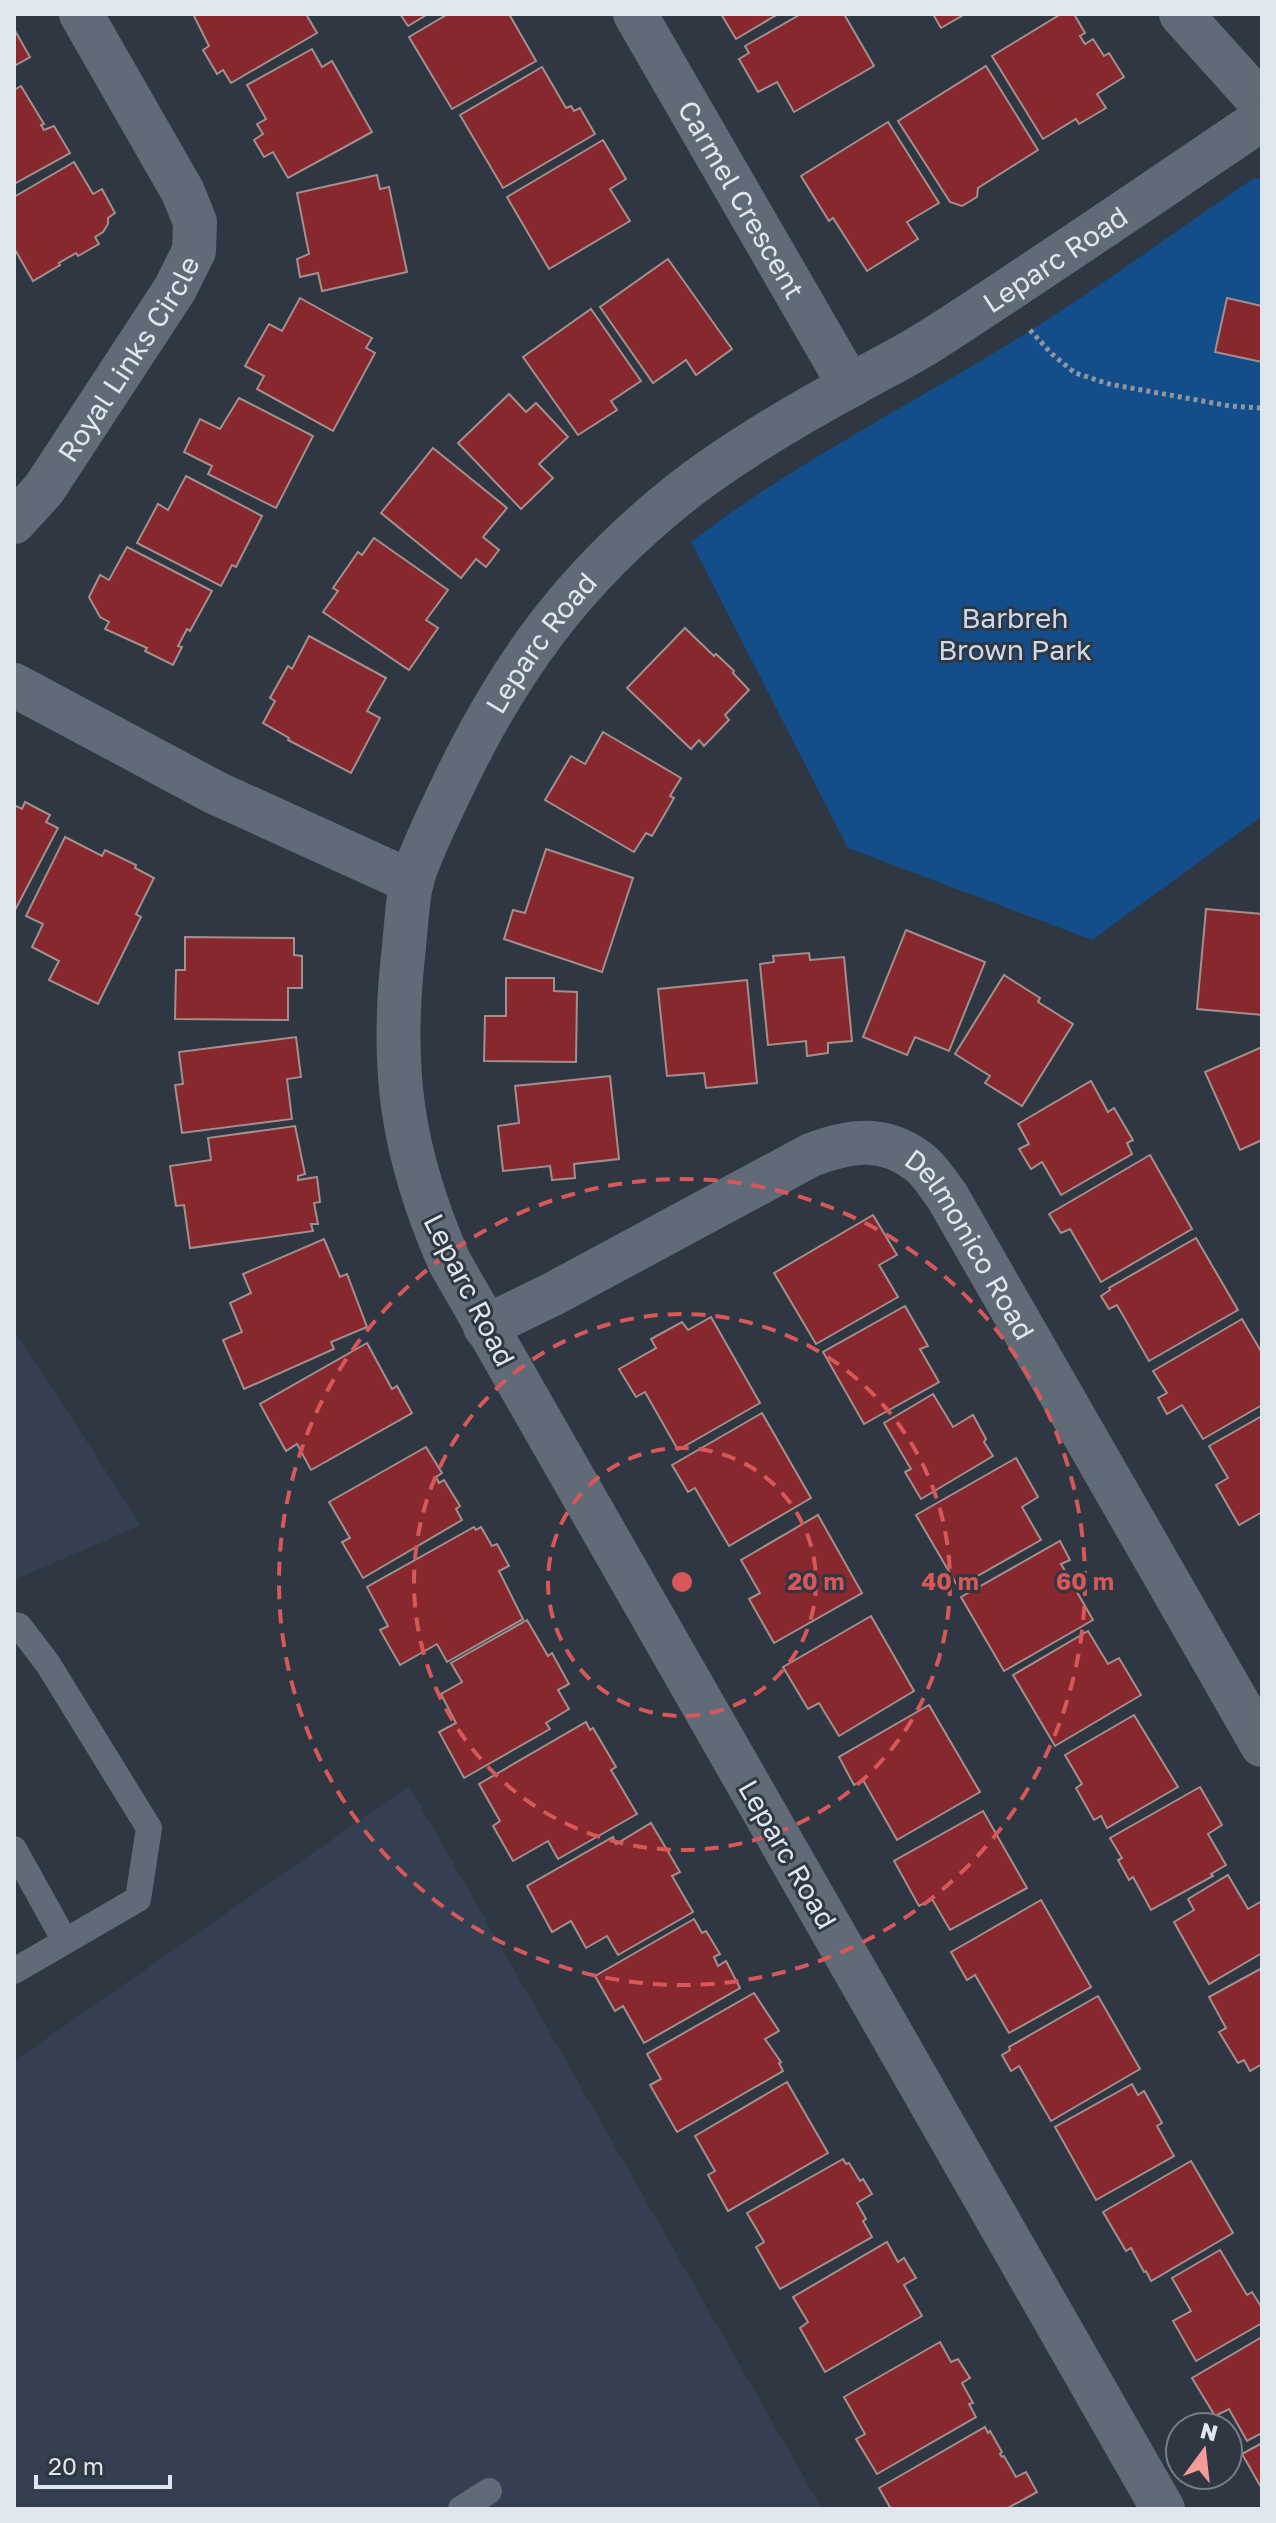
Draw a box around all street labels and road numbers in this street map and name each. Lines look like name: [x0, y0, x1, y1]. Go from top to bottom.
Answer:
street label: Carmel Crescent: [672, 94, 812, 304]
street label: Leparc Road: [976, 199, 1133, 319]
street label: Royal Links Circle: [50, 250, 205, 467]
street label: Leparc Road: [478, 565, 603, 719]
street label: Delmonico Road: [899, 1141, 1042, 1345]
street label: Leparc Road: [418, 1208, 522, 1372]
street label: Leparc Road: [732, 1774, 844, 1934]

